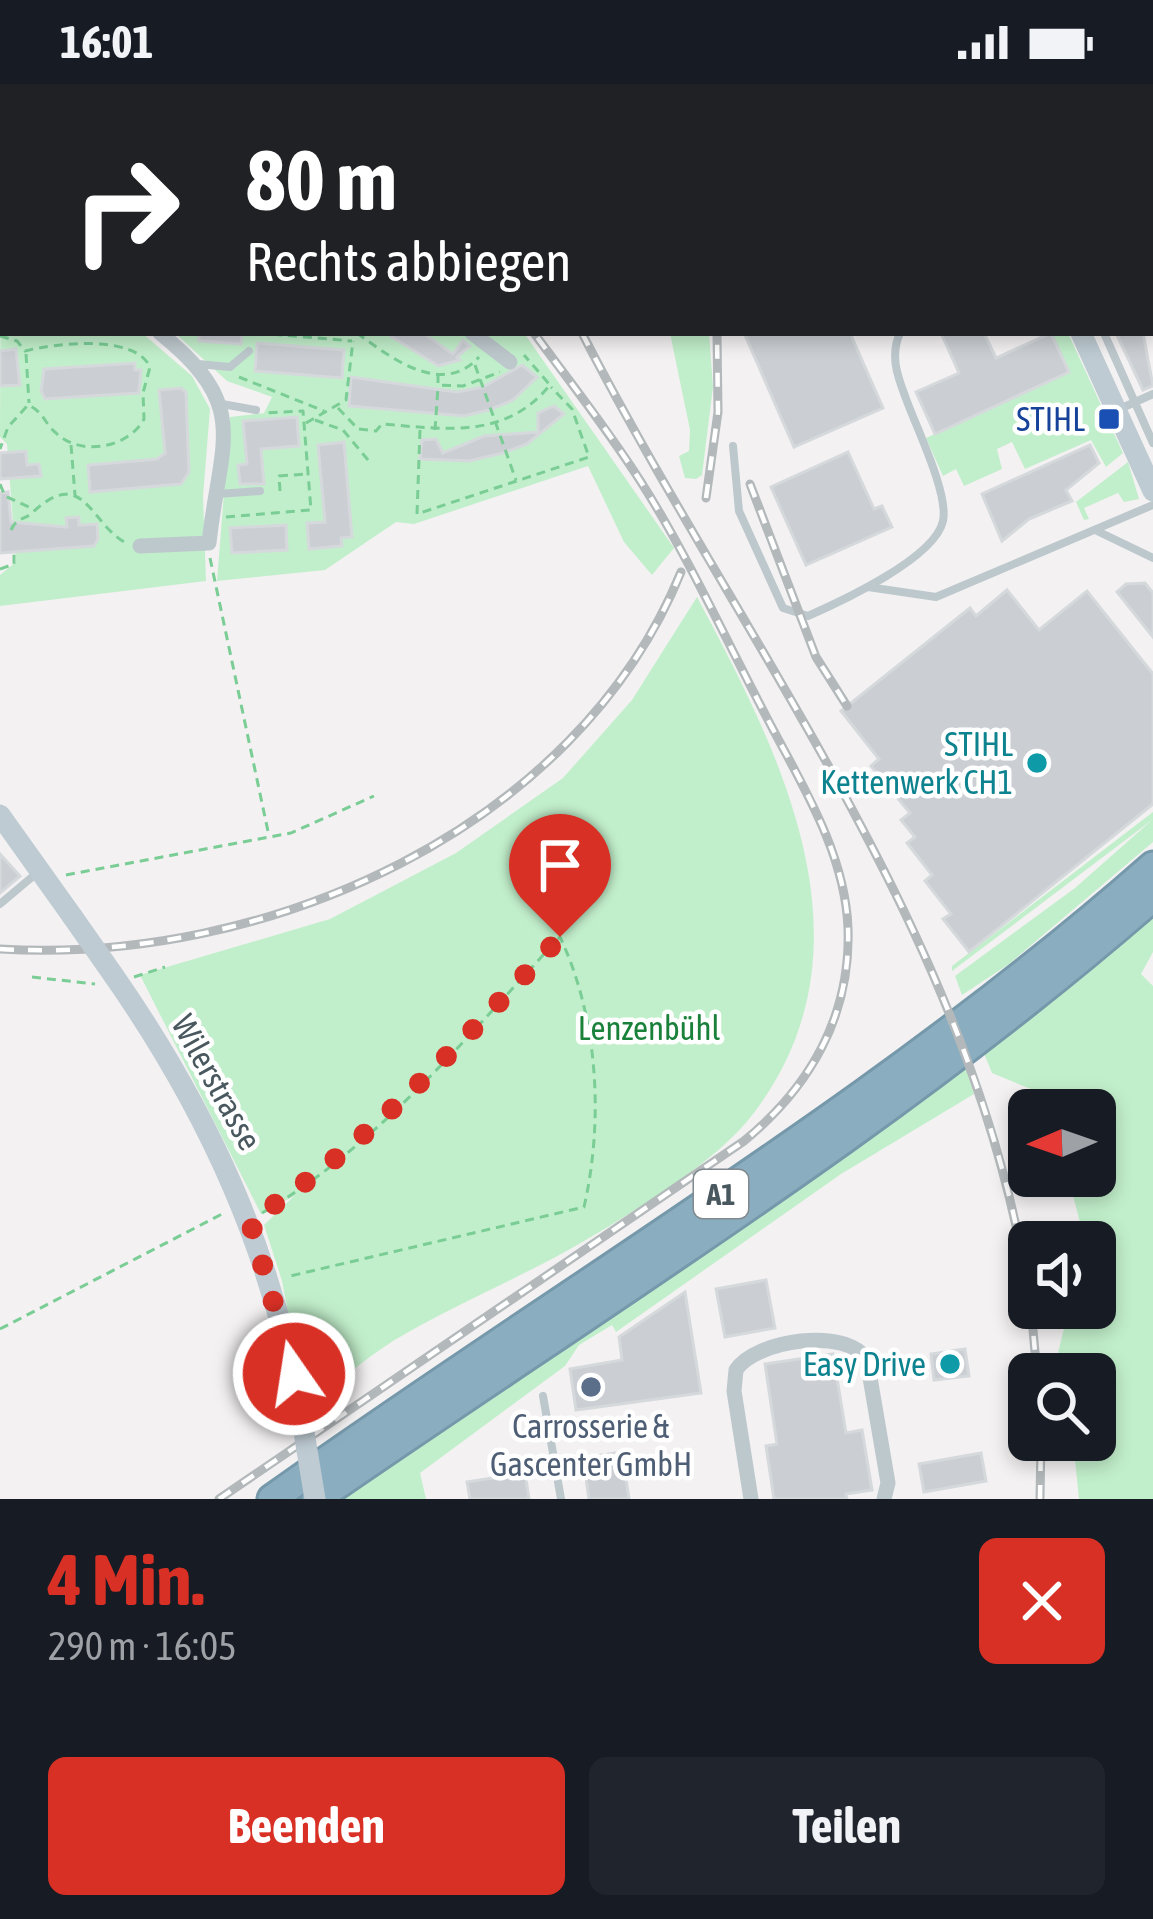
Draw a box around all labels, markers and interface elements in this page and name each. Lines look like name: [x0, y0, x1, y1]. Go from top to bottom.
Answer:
text: 16:01: [60, 16, 154, 68]
icon: right: [48, 132, 204, 288]
text: 80 m: [246, 132, 397, 228]
text: Rechts abbiegen: [246, 231, 572, 292]
place label: STIHL: [1016, 400, 1085, 438]
marker: STIHL: [1096, 406, 1122, 432]
place label: STIHL Kettenwerk CH1: [820, 725, 1013, 801]
marker: STIHL Kettenwerk CH1: [1024, 750, 1050, 776]
pin: [509, 814, 611, 937]
icon: arrive: [527, 832, 593, 898]
street label: Wilerstrasse: [164, 1008, 270, 1156]
park label: Lenzenbühl: [578, 1009, 721, 1047]
north arrow: [1008, 1089, 1116, 1197]
map controls: [1008, 1089, 1116, 1461]
road number: A1: [694, 1170, 748, 1218]
button: sound: [1008, 1221, 1116, 1329]
position arrow: [231, 1311, 357, 1437]
place label: Easy Drive: [803, 1345, 926, 1383]
marker: Easy Drive: [937, 1351, 963, 1377]
button: search: [1008, 1353, 1116, 1461]
marker: Carrosserie & Gascenter GmbH: [578, 1374, 604, 1400]
place label: Carrosserie & Gascenter GmbH: [490, 1407, 692, 1483]
text: 4 Min.: [48, 1538, 204, 1620]
button: close: [979, 1538, 1105, 1664]
text: 290 m · 16:05: [48, 1624, 237, 1668]
button: Beenden: [48, 1757, 565, 1895]
button: Teilen: [589, 1757, 1105, 1895]

